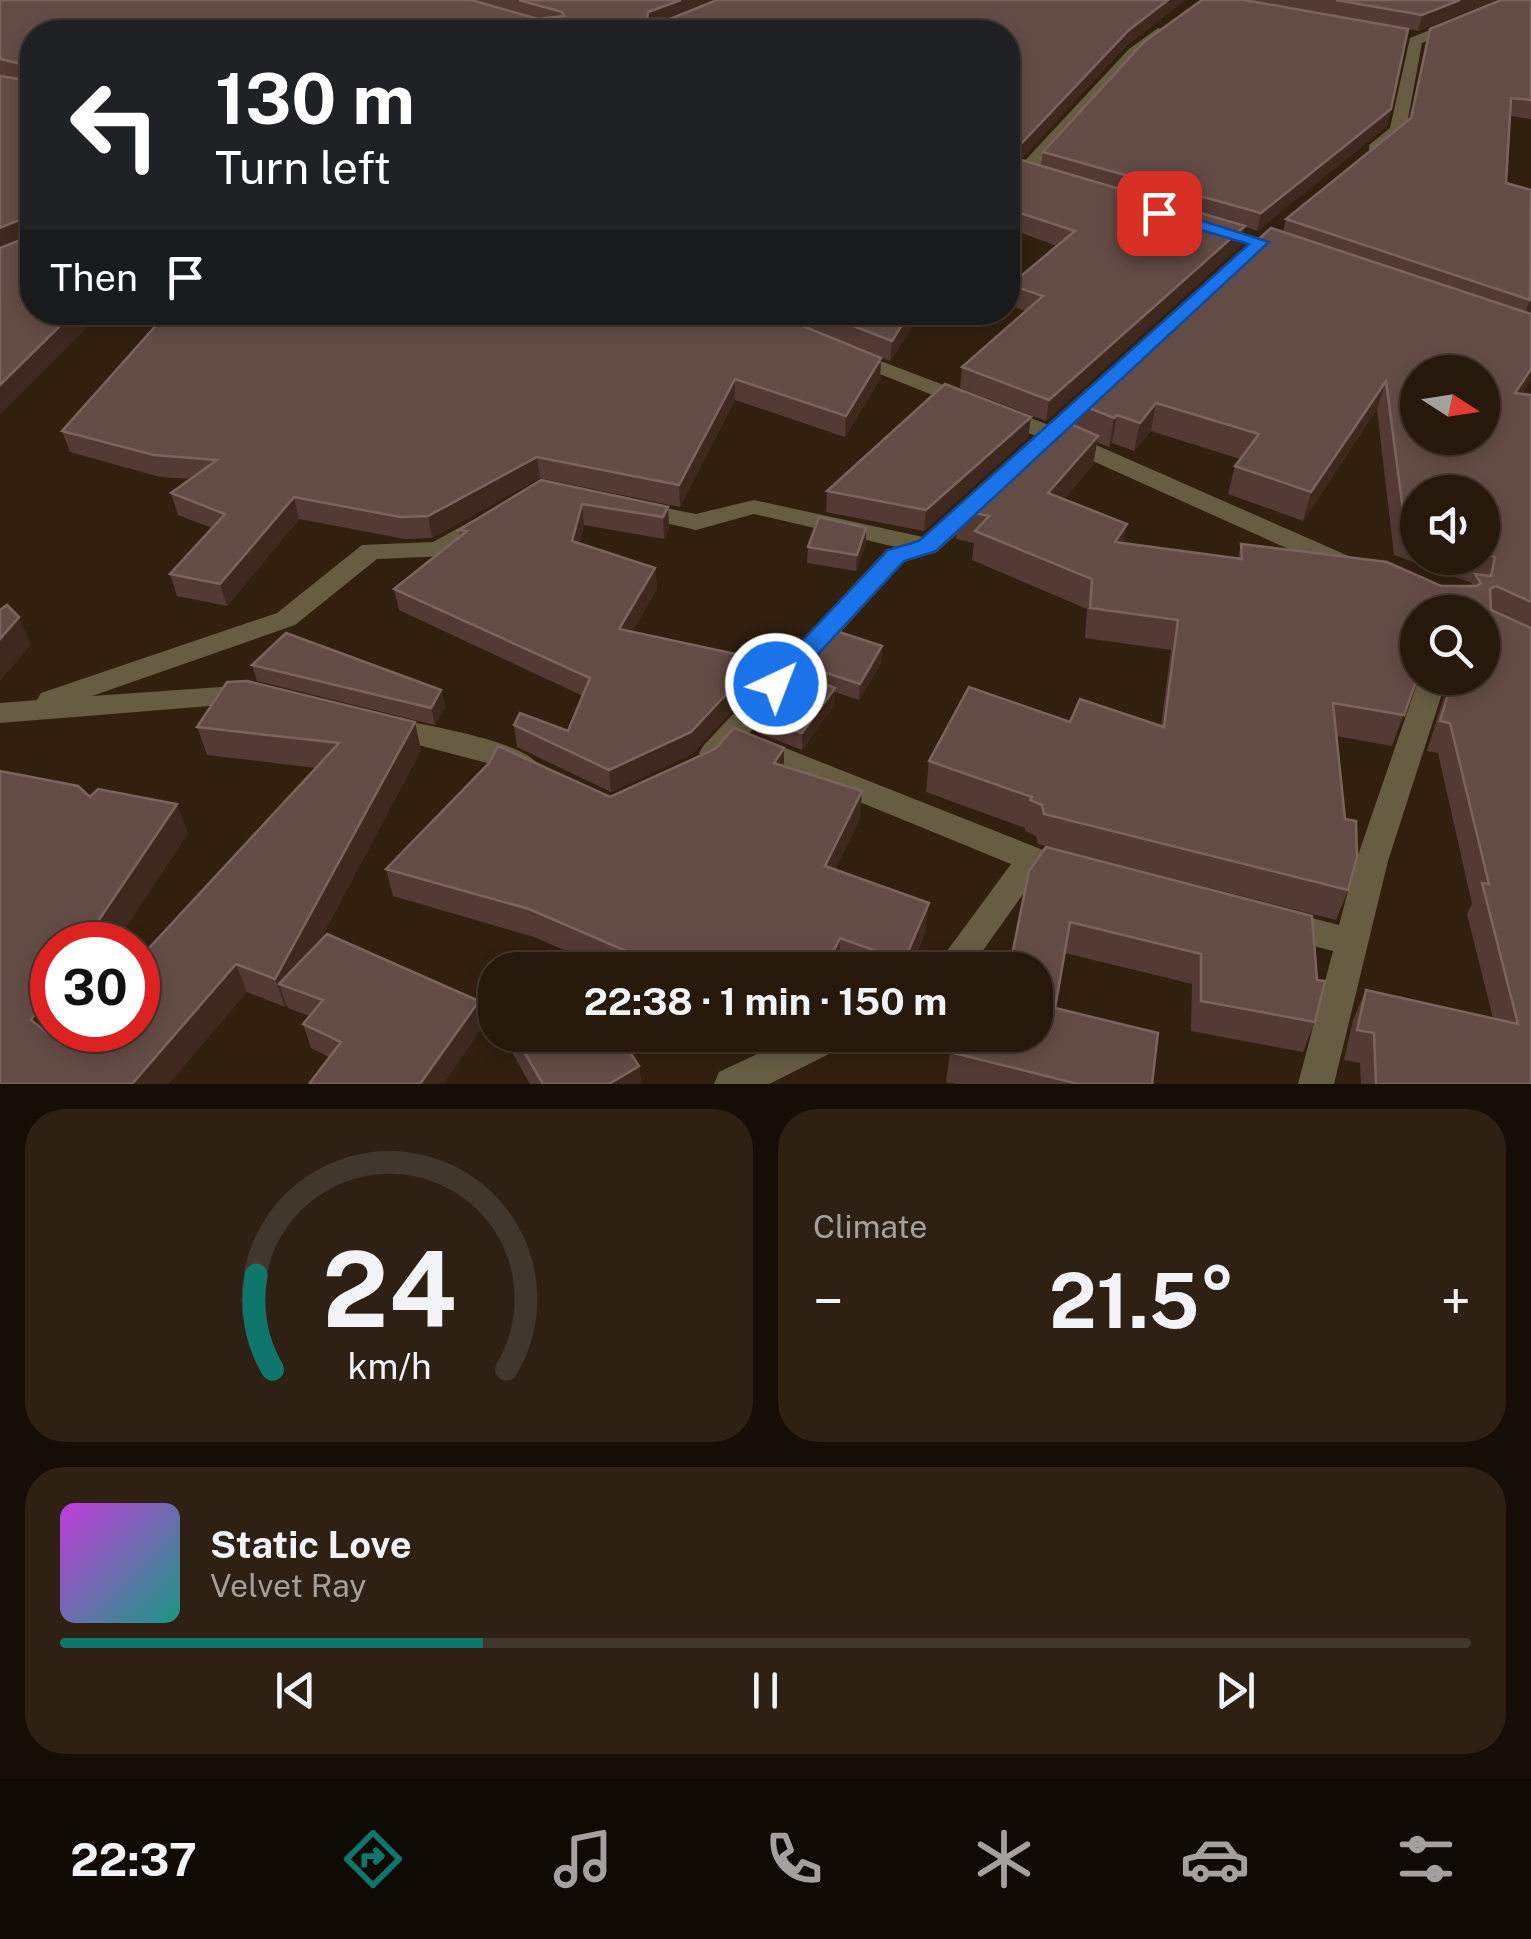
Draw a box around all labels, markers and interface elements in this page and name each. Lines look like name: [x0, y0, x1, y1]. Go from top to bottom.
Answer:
text: 130 m: [215, 57, 415, 140]
icon: left: [50, 60, 180, 190]
text: Turn left: [215, 141, 391, 194]
pin: [1117, 171, 1202, 256]
icon: arrive: [1132, 186, 1187, 241]
icon: arrive: [158, 250, 213, 305]
text: Then: [50, 255, 138, 300]
north arrow: [1400, 355, 1500, 455]
map controls: [1400, 355, 1500, 695]
button: sound: [1400, 475, 1500, 575]
button: search: [1400, 595, 1500, 695]
position arrow: [724, 632, 828, 736]
speed limit sign: 30: [30, 922, 160, 1052]
text: 22:38 · 1 min · 150 m: [584, 979, 947, 1024]
text: Climate: [813, 1208, 927, 1245]
text: 24: [322, 1228, 456, 1350]
text: 21.5°: [1049, 1257, 1235, 1345]
text: −: [813, 1269, 844, 1333]
text: +: [1441, 1269, 1471, 1333]
text: km/h: [347, 1345, 431, 1387]
text: Static Love: [210, 1522, 412, 1567]
text: Velvet Ray: [210, 1567, 366, 1604]
icon: previous: [268, 1663, 323, 1718]
icon: pause: [738, 1663, 793, 1718]
icon: next: [1208, 1663, 1263, 1718]
icon: directions: [338, 1824, 408, 1894]
icon: music: [548, 1824, 618, 1894]
icon: phone: [759, 1824, 829, 1894]
icon: climate: [969, 1824, 1039, 1894]
icon: car: [1180, 1824, 1250, 1894]
icon: filters: [1391, 1824, 1461, 1894]
text: 22:37: [70, 1833, 197, 1886]

